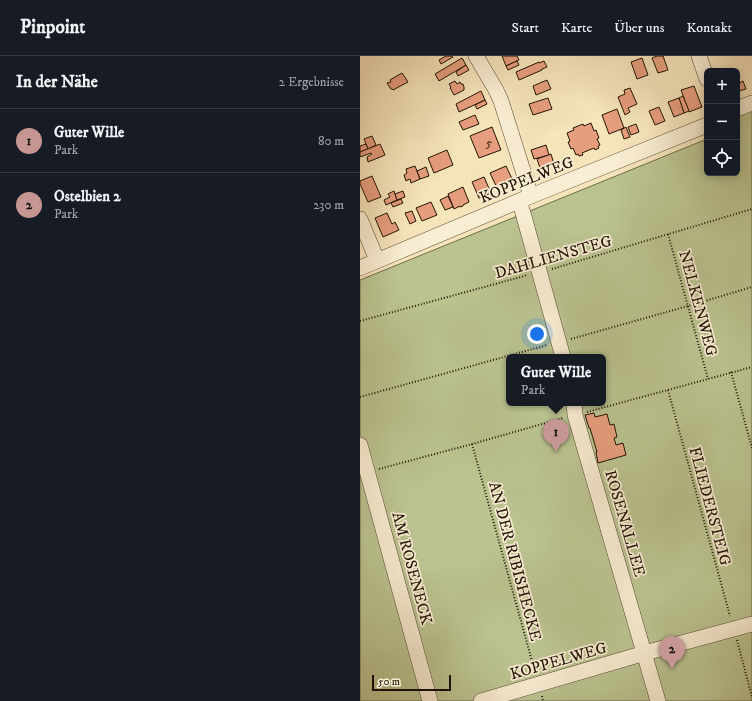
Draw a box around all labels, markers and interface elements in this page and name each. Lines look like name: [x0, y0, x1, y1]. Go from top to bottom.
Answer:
text: Pinpoint: [20, 16, 85, 39]
text: Start: [512, 19, 539, 37]
text: Karte: [561, 19, 592, 37]
text: Über uns: [614, 19, 664, 37]
text: Kontakt: [686, 19, 732, 37]
map controls: [704, 68, 740, 176]
button: +: [704, 68, 740, 104]
text: In der Nähe: [16, 71, 98, 93]
text: 2 Ergebnisse: [279, 74, 344, 90]
button: −: [704, 104, 740, 140]
text: Guter Wille: [54, 123, 124, 142]
text: 1: [27, 133, 31, 149]
text: 80 m: [318, 133, 344, 149]
house number: 5: [486, 134, 493, 152]
button: locate: [704, 140, 740, 176]
text: Park: [54, 142, 78, 158]
street label: KOPPELWEG: [476, 152, 576, 208]
text: Ostelbien 2: [54, 187, 121, 206]
text: 2: [26, 197, 32, 213]
text: 230 m: [313, 197, 344, 213]
text: Park: [54, 206, 78, 222]
street label: DAHLIENSTEG: [492, 231, 614, 283]
street label: NELKENWEG: [674, 248, 722, 358]
your location: [527, 324, 547, 344]
popup: [506, 354, 606, 406]
text: Guter Wille: [521, 363, 591, 382]
text: Park: [521, 382, 545, 398]
pin: 1: [543, 419, 569, 452]
street label: FLIEDERSTEIG: [685, 445, 736, 568]
street label: ROSENALLEE: [600, 468, 650, 579]
street label: AN DER RIBISHECKE: [484, 479, 546, 643]
street label: AM ROSENECK: [387, 510, 437, 628]
pin: 2: [659, 636, 685, 669]
street label: KOPPELWEG: [508, 638, 609, 684]
scale bar: [372, 673, 451, 692]
text: 50 m: [378, 675, 400, 689]

